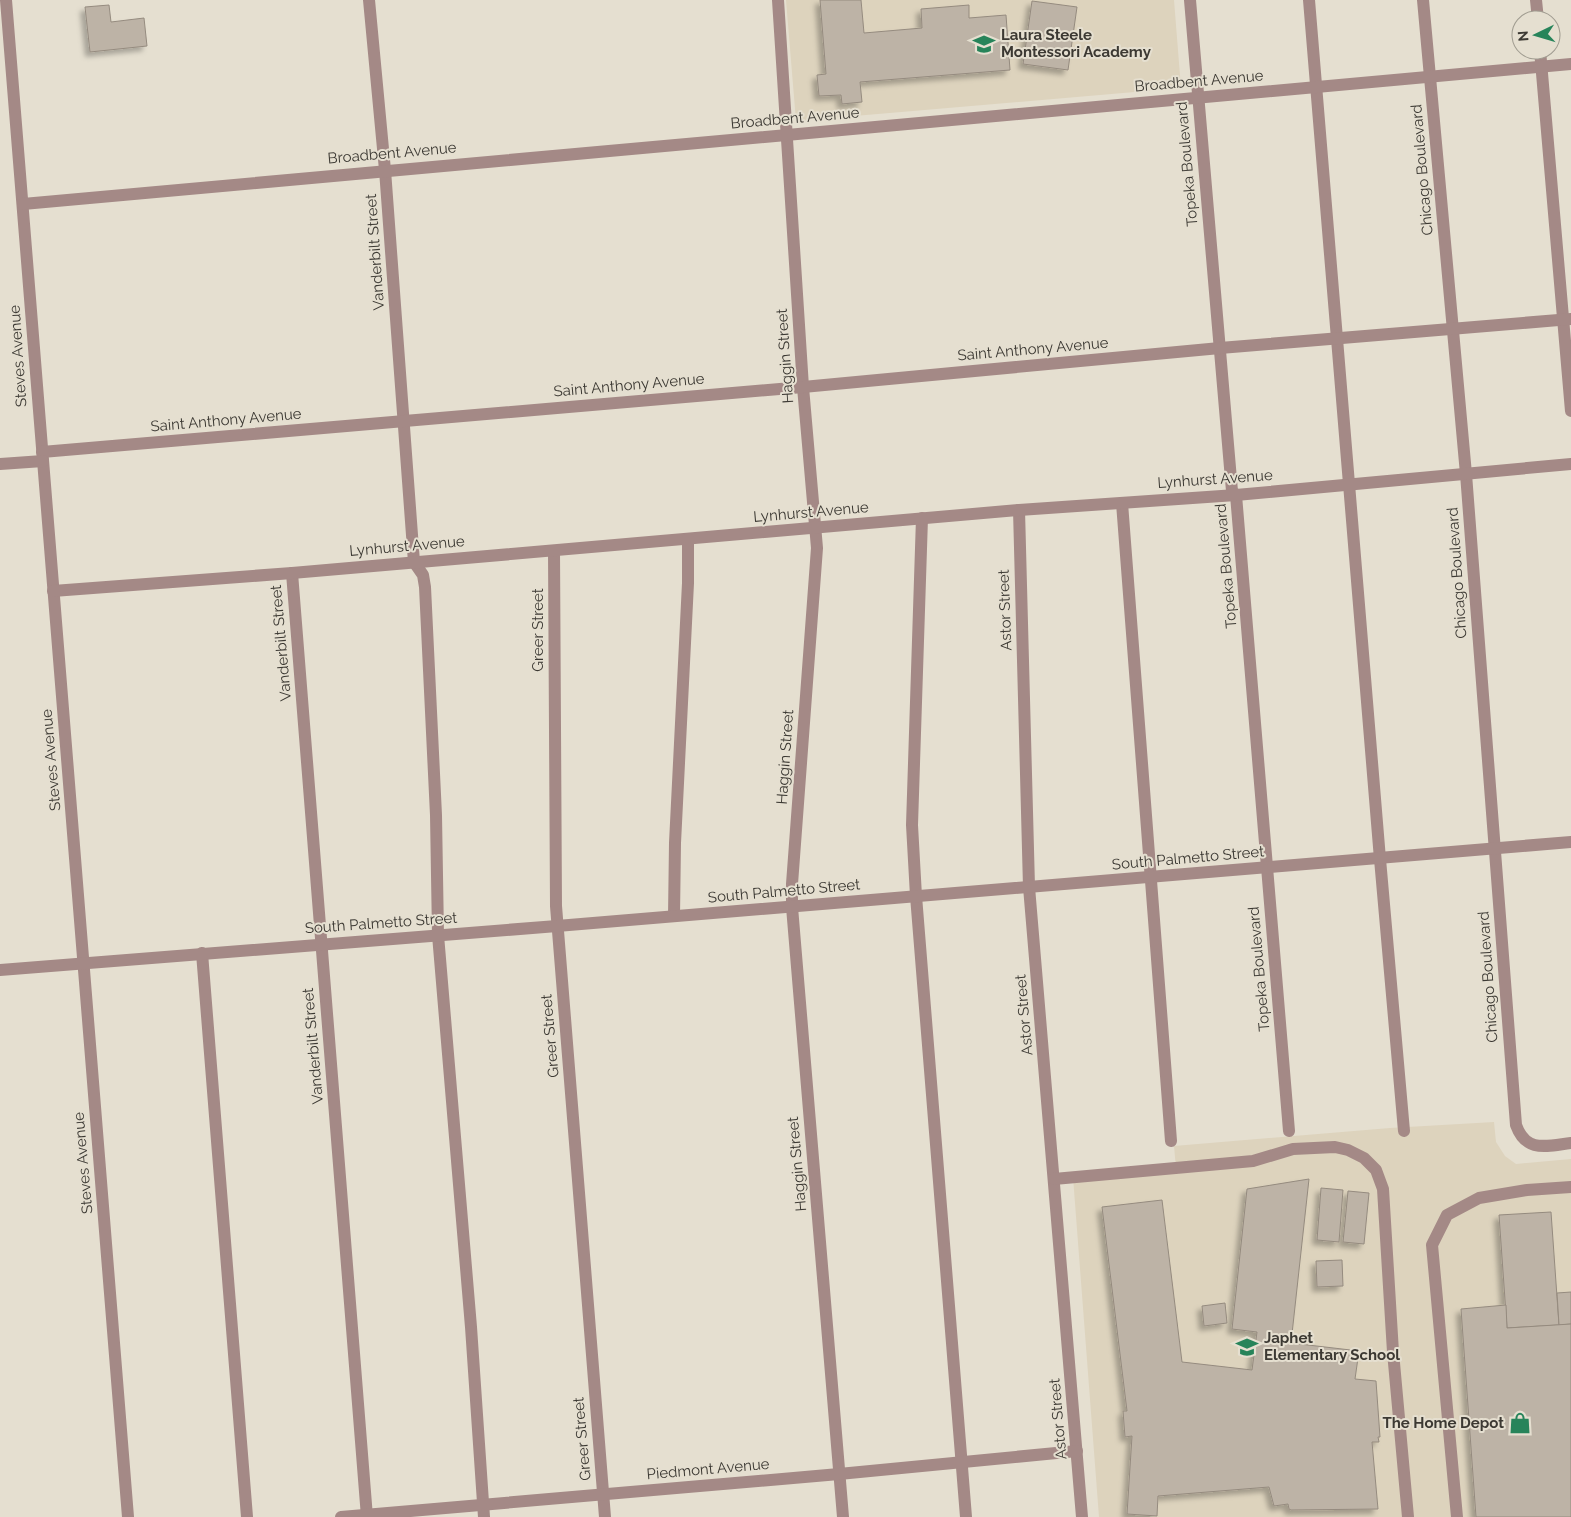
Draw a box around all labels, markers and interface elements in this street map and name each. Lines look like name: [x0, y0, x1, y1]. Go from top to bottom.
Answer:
north arrow: [1511, 10, 1561, 60]
place label: Laura Steele Montessori Academy: [1001, 26, 1152, 61]
text: N: [1515, 30, 1531, 42]
school or university icon: Laura Steele Montessori Academy: [971, 31, 997, 57]
street label: Broadbent Avenue: [1134, 66, 1264, 96]
street label: Topeka Boulevard: [1173, 101, 1201, 227]
street label: Broadbent Avenue: [730, 103, 860, 133]
street label: Chicago Boulevard: [1407, 104, 1437, 236]
street label: Broadbent Avenue: [327, 138, 457, 168]
street label: Vanderbilt Street: [362, 193, 388, 311]
street label: Steves Avenue: [5, 304, 31, 408]
street label: Haggin Street: [773, 308, 797, 404]
street label: Saint Anthony Avenue: [957, 333, 1109, 365]
street label: Saint Anthony Avenue: [553, 369, 705, 401]
street label: Saint Anthony Avenue: [150, 404, 302, 436]
street label: Lynhurst Avenue: [1157, 466, 1273, 492]
street label: Lynhurst Avenue: [753, 498, 870, 526]
street label: Topeka Boulevard: [1212, 503, 1240, 629]
street label: Chicago Boulevard: [1443, 507, 1471, 639]
street label: Lynhurst Avenue: [349, 532, 466, 560]
street label: Astor Street: [995, 569, 1015, 651]
street label: Vanderbilt Street: [267, 584, 295, 702]
street label: Greer Street: [529, 588, 547, 672]
street label: Steves Avenue: [38, 708, 64, 812]
street label: Haggin Street: [773, 709, 797, 805]
street label: South Palmetto Street: [1111, 842, 1265, 874]
street label: South Palmetto Street: [707, 875, 861, 907]
street label: Topeka Boulevard: [1245, 906, 1273, 1032]
street label: South Palmetto Street: [304, 909, 458, 937]
street label: Chicago Boulevard: [1474, 911, 1502, 1043]
street label: Astor Street: [1011, 974, 1037, 1056]
street label: Vanderbilt Street: [299, 987, 327, 1105]
street label: Greer Street: [537, 994, 563, 1078]
street label: Steves Avenue: [70, 1111, 96, 1215]
street label: Haggin Street: [784, 1116, 810, 1212]
place label: Japhet Elementary School: [1264, 1329, 1400, 1364]
school or university icon: Japhet Elementary School: [1234, 1334, 1260, 1360]
street label: Astor Street: [1045, 1378, 1071, 1460]
street label: Greer Street: [569, 1397, 595, 1481]
shop icon: The Home Depot: [1507, 1410, 1533, 1436]
place label: The Home Depot: [1382, 1414, 1504, 1432]
street label: Piedmont Avenue: [646, 1455, 770, 1483]

